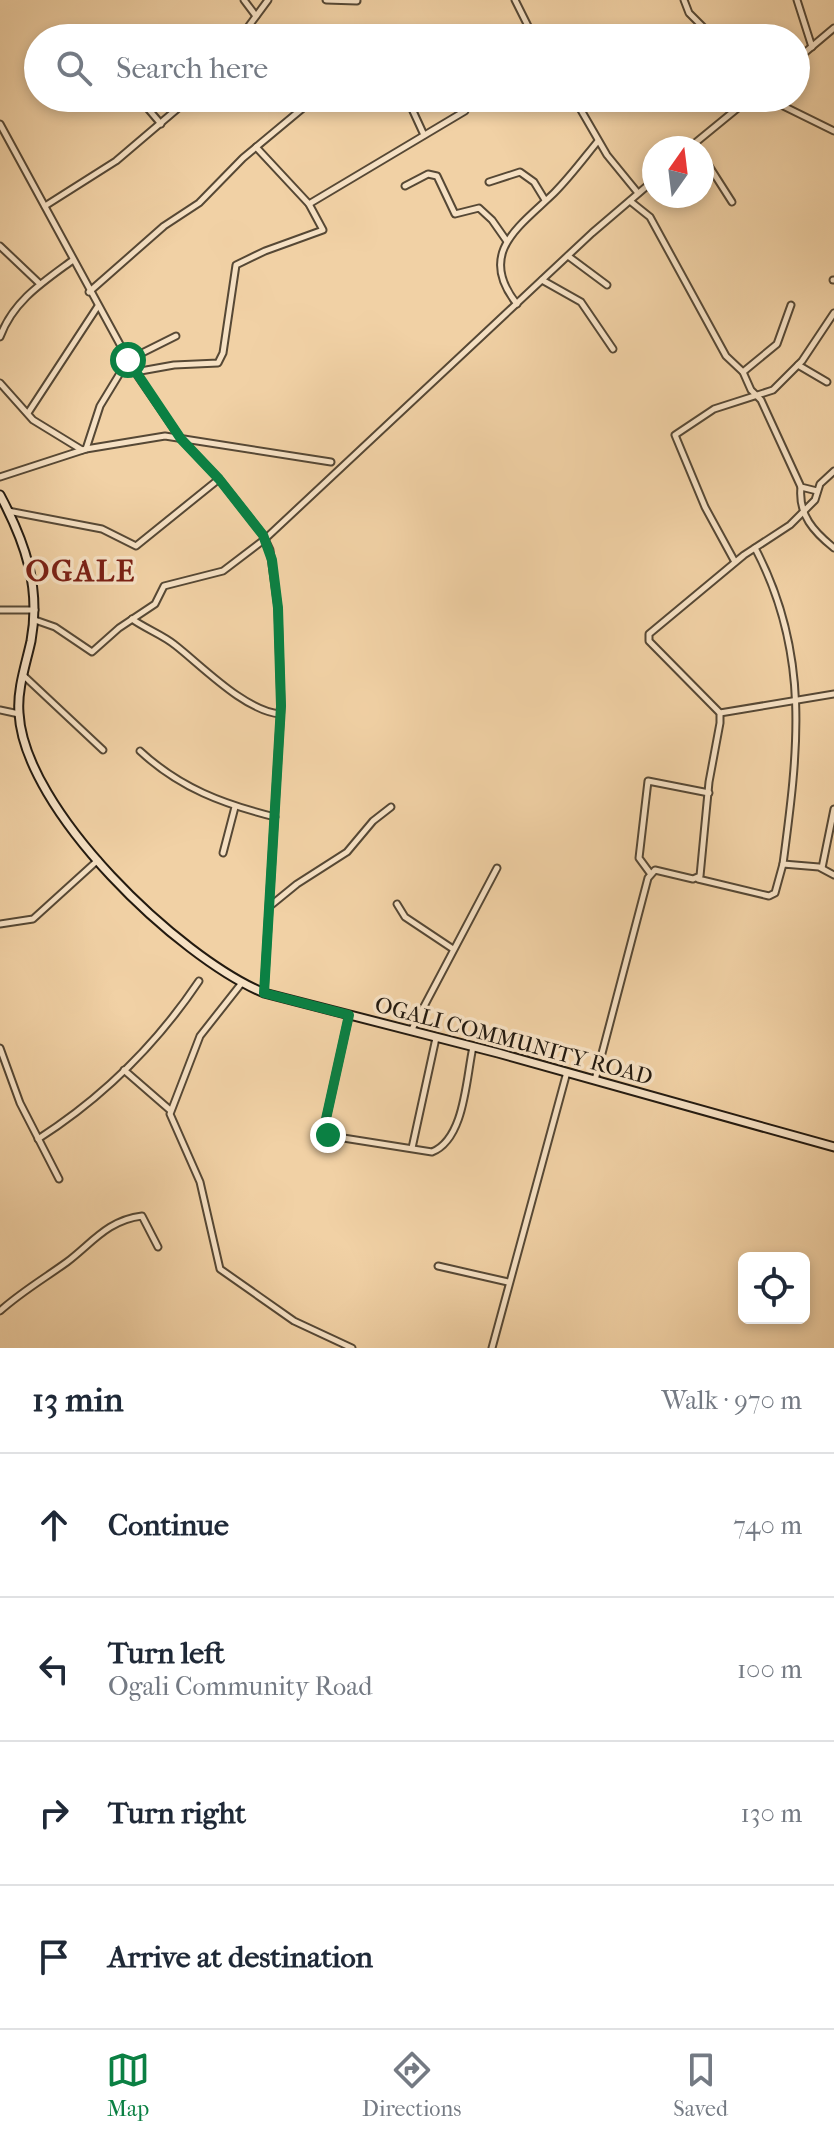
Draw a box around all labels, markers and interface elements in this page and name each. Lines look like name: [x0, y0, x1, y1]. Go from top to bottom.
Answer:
search box: [24, 24, 810, 112]
icon: search: [52, 46, 96, 90]
text: Search here: [116, 51, 268, 86]
north arrow: [642, 136, 714, 208]
route start: [110, 342, 146, 378]
district label: OGALE: [26, 554, 136, 589]
street label: OGALI COMMUNITY ROAD: [372, 991, 655, 1091]
route end: [310, 1117, 346, 1153]
map controls: [738, 1252, 810, 1324]
button: locate: [738, 1252, 810, 1324]
text: 13 min: [32, 1380, 123, 1420]
text: Walk · 970 m: [662, 1385, 802, 1416]
icon: ahead: [32, 1503, 76, 1547]
text: Continue: [108, 1508, 229, 1543]
text: 740 m: [733, 1510, 802, 1541]
text: Turn left: [108, 1636, 225, 1671]
icon: left: [32, 1647, 76, 1691]
text: 100 m: [737, 1654, 802, 1685]
text: Ogali Community Road: [108, 1671, 372, 1702]
icon: right: [32, 1791, 76, 1835]
text: Turn right: [108, 1796, 246, 1831]
text: 130 m: [741, 1798, 802, 1829]
icon: arrive: [32, 1935, 76, 1979]
text: Arrive at destination: [108, 1940, 373, 1975]
tab: Map: [106, 2048, 150, 2122]
tab: Directions: [362, 2048, 461, 2122]
tab: Saved: [673, 2048, 728, 2122]

